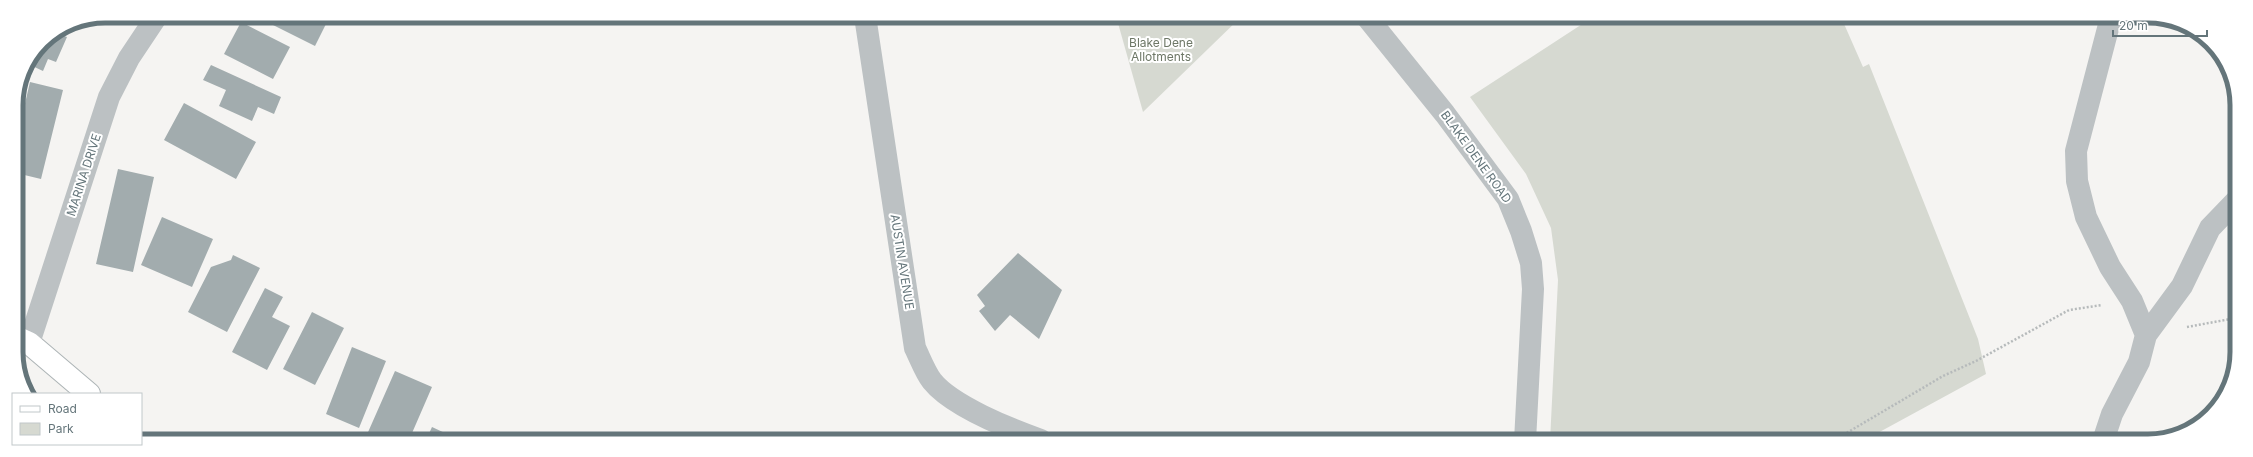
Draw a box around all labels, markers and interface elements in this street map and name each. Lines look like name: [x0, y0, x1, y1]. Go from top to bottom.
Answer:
scale bar: [2113, 12, 2207, 38]
text: 20 m: [2119, 18, 2148, 33]
park label: Blake Dene Allotments: [1129, 35, 1193, 64]
street label: BLAKE DENE ROAD: [1438, 108, 1515, 206]
street label: MARINA DRIVE: [63, 132, 104, 218]
street label: AUSTIN AVENUE: [888, 213, 917, 311]
legend: [12, 393, 142, 445]
text: Road: [48, 401, 77, 416]
text: Park: [48, 421, 74, 436]

